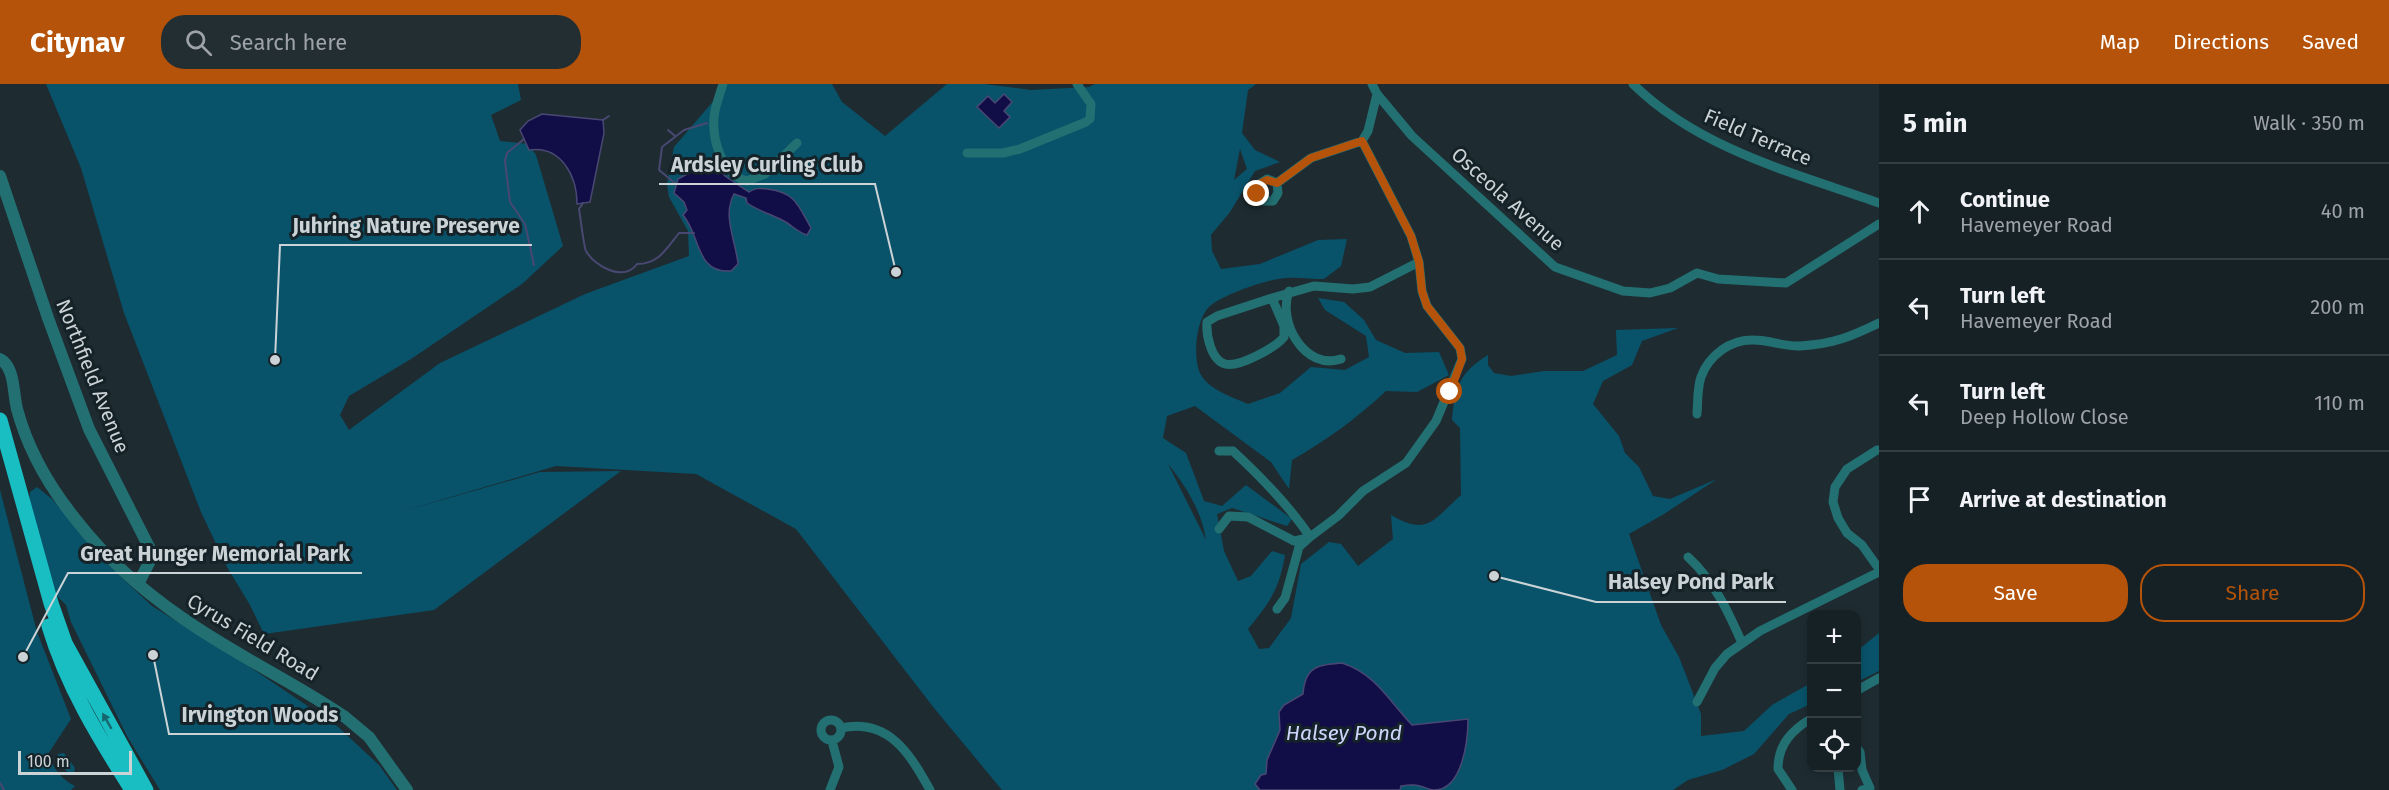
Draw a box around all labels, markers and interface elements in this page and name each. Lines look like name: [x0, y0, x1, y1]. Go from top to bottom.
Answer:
search box: [161, 15, 581, 69]
text: Citynav: [30, 26, 125, 59]
icon: search: [182, 26, 215, 59]
text: Search here: [230, 29, 347, 56]
text: Map: [2100, 29, 2140, 55]
text: Directions: [2173, 29, 2269, 55]
text: Saved: [2302, 29, 2359, 55]
street label: Field Terrace: [1701, 104, 1815, 170]
text: 5 min: [1903, 108, 1967, 139]
text: Walk · 350 m: [2253, 111, 2365, 135]
street label: Osceola Avenue: [1447, 142, 1569, 256]
callout: Ardsley Curling Club: [659, 145, 875, 184]
text: Ardsley Curling Club: [670, 152, 863, 178]
route end: [1243, 180, 1269, 206]
text: Continue: [1960, 186, 2050, 213]
icon: ahead: [1903, 195, 1936, 228]
text: 40 m: [2321, 199, 2365, 223]
callout: Juhring Nature Preserve: [280, 206, 532, 245]
text: Juhring Nature Preserve: [291, 213, 520, 239]
text: Havemeyer Road: [1960, 213, 2113, 237]
text: Turn left: [1960, 282, 2045, 309]
icon: left: [1903, 291, 1936, 324]
text: 200 m: [2310, 295, 2365, 319]
street label: Northfield Avenue: [51, 296, 135, 456]
text: Havemeyer Road: [1960, 309, 2113, 333]
route start: [1436, 378, 1462, 404]
text: Turn left: [1960, 378, 2045, 405]
icon: left: [1903, 387, 1936, 420]
text: 110 m: [2314, 391, 2365, 415]
text: Deep Hollow Close: [1960, 405, 2129, 429]
icon: arrive: [1903, 483, 1936, 516]
text: Arrive at destination: [1960, 486, 2167, 513]
callout: Great Hunger Memorial Park: [68, 534, 362, 573]
text: Great Hunger Memorial Park: [80, 541, 350, 567]
callout: Halsey Pond Park: [1596, 563, 1786, 602]
button: Save: [1903, 564, 2128, 622]
button: Share: [2140, 564, 2365, 622]
text: Halsey Pond Park: [1608, 569, 1774, 595]
street label: Cyrus Field Road: [183, 588, 323, 686]
map controls: [1807, 610, 1861, 772]
button: +: [1807, 610, 1861, 664]
button: −: [1807, 664, 1861, 718]
callout: Irvington Woods: [169, 695, 350, 734]
text: Irvington Woods: [182, 702, 338, 728]
one-way arrow: [101, 713, 112, 729]
button: locate: [1807, 718, 1861, 772]
water label: Halsey Pond: [1286, 720, 1402, 746]
scale bar: [18, 748, 132, 776]
text: 100 m: [27, 752, 70, 771]

